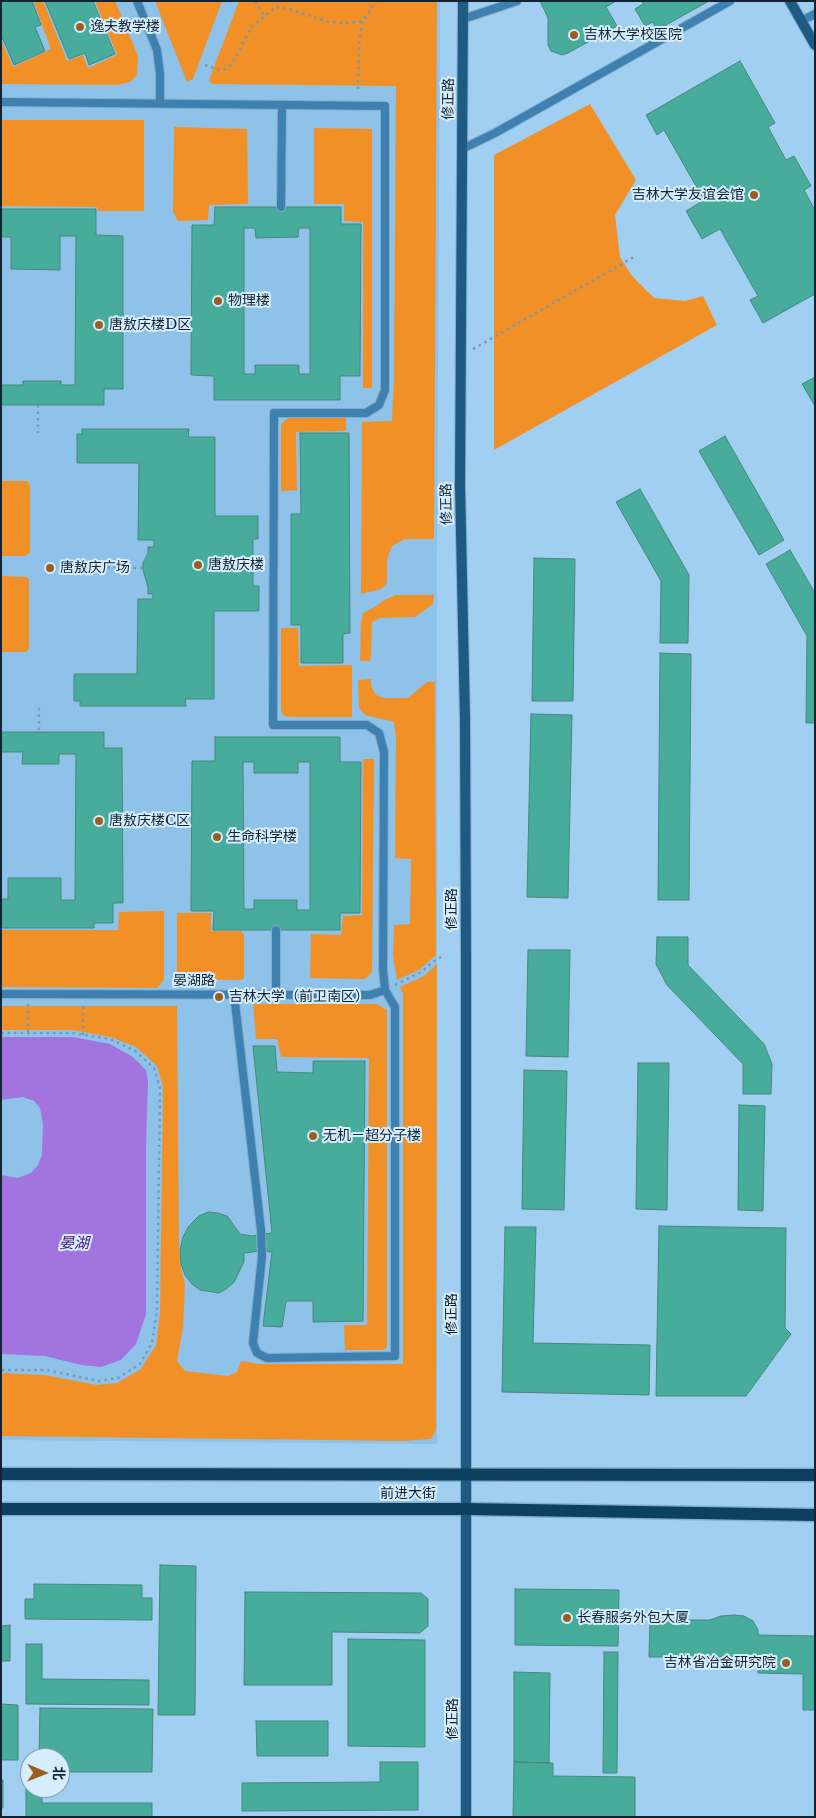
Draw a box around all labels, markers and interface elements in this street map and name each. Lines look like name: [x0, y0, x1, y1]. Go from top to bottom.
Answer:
place label: 逸夫教学楼: [90, 19, 160, 35]
marker: 逸夫教学楼: [74, 21, 86, 33]
place label: 吉林大学校医院: [584, 27, 682, 43]
marker: 吉林大学校医院: [568, 29, 580, 41]
street label: 修正路: [440, 78, 458, 120]
place label: 吉林大学友谊会馆: [632, 187, 744, 203]
marker: 吉林大学友谊会馆: [748, 189, 760, 201]
place label: 物理楼: [228, 293, 270, 309]
marker: 物理楼: [212, 295, 224, 307]
place label: 唐敖庆楼D区: [109, 317, 191, 333]
marker: 唐敖庆楼D区: [93, 319, 105, 331]
street label: 修正路: [438, 483, 456, 525]
place label: 唐敖庆楼: [208, 557, 264, 573]
marker: 唐敖庆楼: [192, 559, 204, 571]
place label: 唐敖庆广场: [60, 560, 130, 576]
marker: 唐敖庆广场: [44, 562, 56, 574]
place label: 唐敖庆楼C区: [109, 813, 190, 829]
marker: 唐敖庆楼C区: [93, 815, 105, 827]
place label: 生命科学楼: [227, 829, 297, 845]
marker: 生命科学楼: [211, 831, 223, 843]
street label: 修正路: [444, 888, 460, 930]
street label: 晏湖路: [173, 973, 215, 989]
place label: 吉林大学（前卫南区）: [229, 989, 369, 1005]
marker: 吉林大学（前卫南区）: [213, 991, 225, 1003]
place label: 无机－超分子楼: [323, 1128, 421, 1144]
marker: 无机－超分子楼: [307, 1130, 319, 1142]
water label: 晏湖: [59, 1235, 89, 1253]
street label: 修正路: [444, 1293, 460, 1335]
street label: 前进大街: [380, 1486, 436, 1502]
place label: 长春服务外包大厦: [577, 1610, 689, 1626]
marker: 长春服务外包大厦: [561, 1612, 573, 1624]
place label: 吉林省冶金研究院: [664, 1655, 776, 1671]
marker: 吉林省冶金研究院: [780, 1657, 792, 1669]
street label: 修正路: [445, 1698, 461, 1740]
north arrow: [20, 1748, 70, 1798]
text: 北: [50, 1766, 68, 1780]

